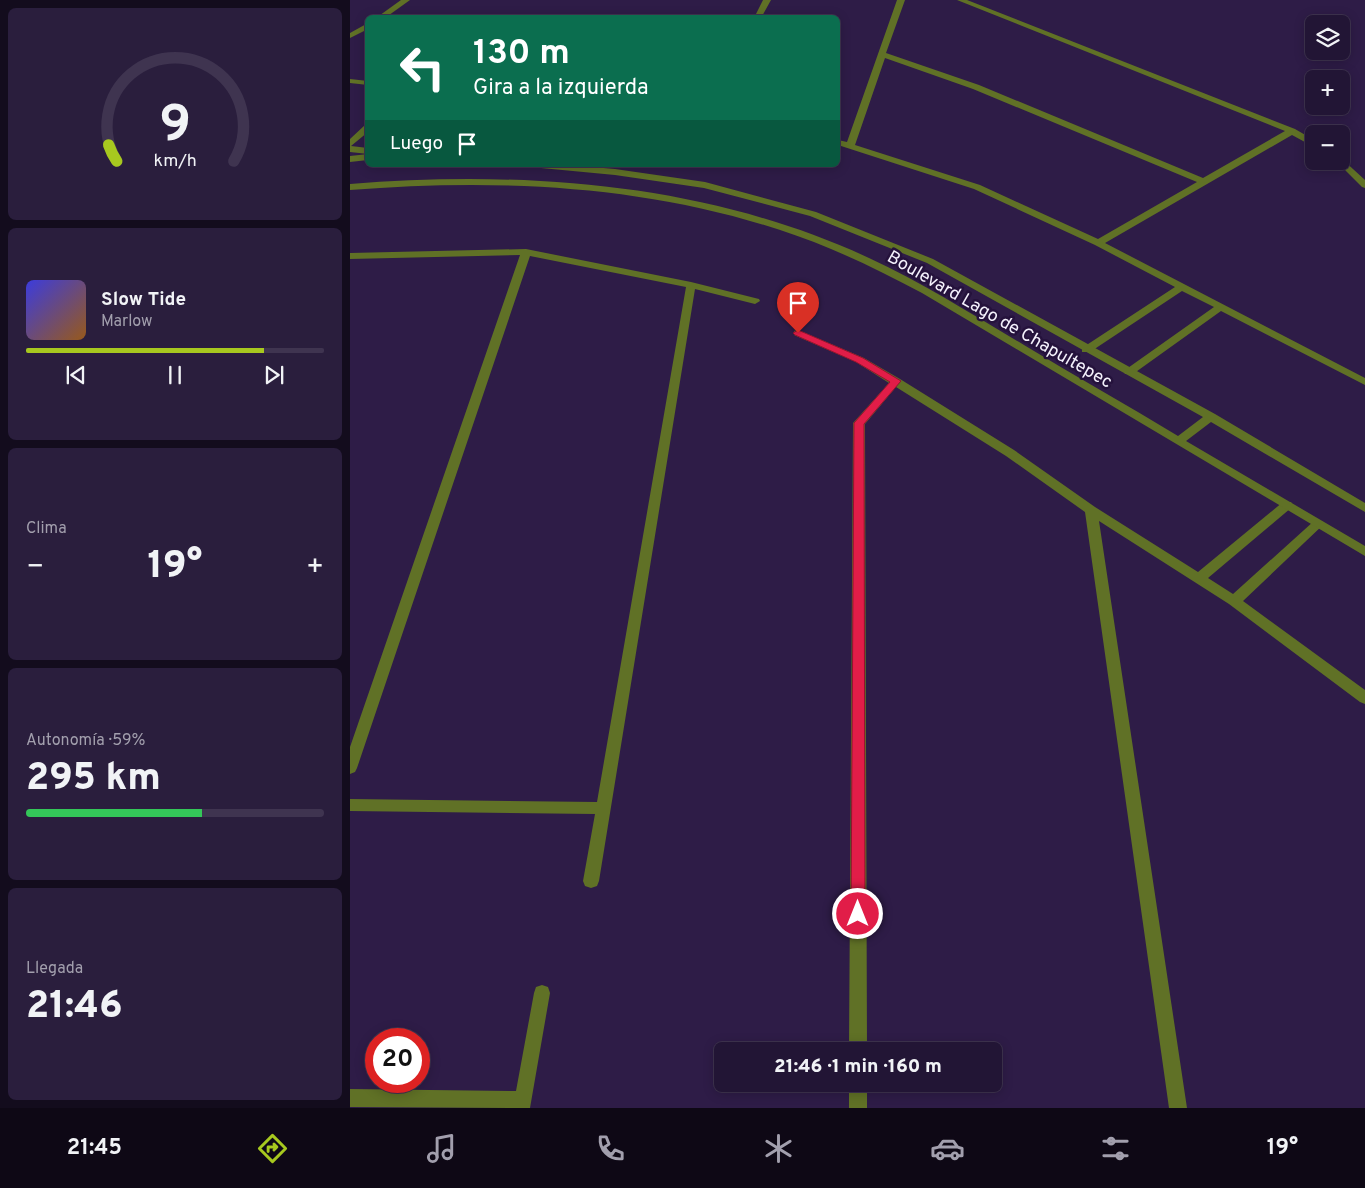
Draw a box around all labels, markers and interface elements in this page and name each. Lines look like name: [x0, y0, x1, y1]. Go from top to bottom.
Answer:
map controls: [1305, 15, 1350, 170]
button: layers: [1305, 15, 1350, 60]
text: 130 m: [473, 32, 570, 76]
icon: left: [390, 35, 455, 100]
button: +: [1305, 70, 1350, 115]
text: Gira a la izquierda: [473, 75, 649, 102]
text: 9: [159, 94, 191, 160]
button: −: [1305, 125, 1350, 170]
icon: arrive: [453, 130, 481, 158]
text: Luego: [390, 132, 443, 156]
text: km/h: [153, 150, 197, 173]
street label: Boulevard Lago de Chapultepec: [882, 246, 1116, 394]
pin: [777, 282, 819, 333]
text: Slow Tide: [101, 288, 186, 312]
icon: arrive: [784, 289, 812, 317]
text: Marlow: [101, 312, 153, 332]
icon: previous: [62, 361, 90, 389]
icon: pause: [161, 361, 189, 389]
icon: next: [260, 361, 288, 389]
text: Clima: [26, 519, 67, 539]
text: 19°: [147, 543, 203, 592]
text: −: [26, 550, 44, 586]
text: +: [306, 550, 324, 586]
text: Autonomía · 59%: [26, 731, 145, 751]
text: 295 km: [26, 755, 161, 804]
position arrow: [831, 887, 883, 939]
text: Llegada: [26, 959, 83, 979]
text: 21:46: [26, 983, 122, 1032]
speed limit sign: 20: [365, 1028, 430, 1093]
text: 21:46 · 1 min · 160 m: [774, 1055, 942, 1079]
icon: directions: [255, 1131, 290, 1166]
icon: music: [424, 1131, 459, 1166]
icon: phone: [593, 1131, 628, 1166]
icon: climate: [761, 1131, 796, 1166]
icon: car: [930, 1131, 965, 1166]
icon: filters: [1098, 1131, 1133, 1166]
text: 21:45: [67, 1135, 122, 1162]
text: 19°: [1267, 1135, 1298, 1162]

